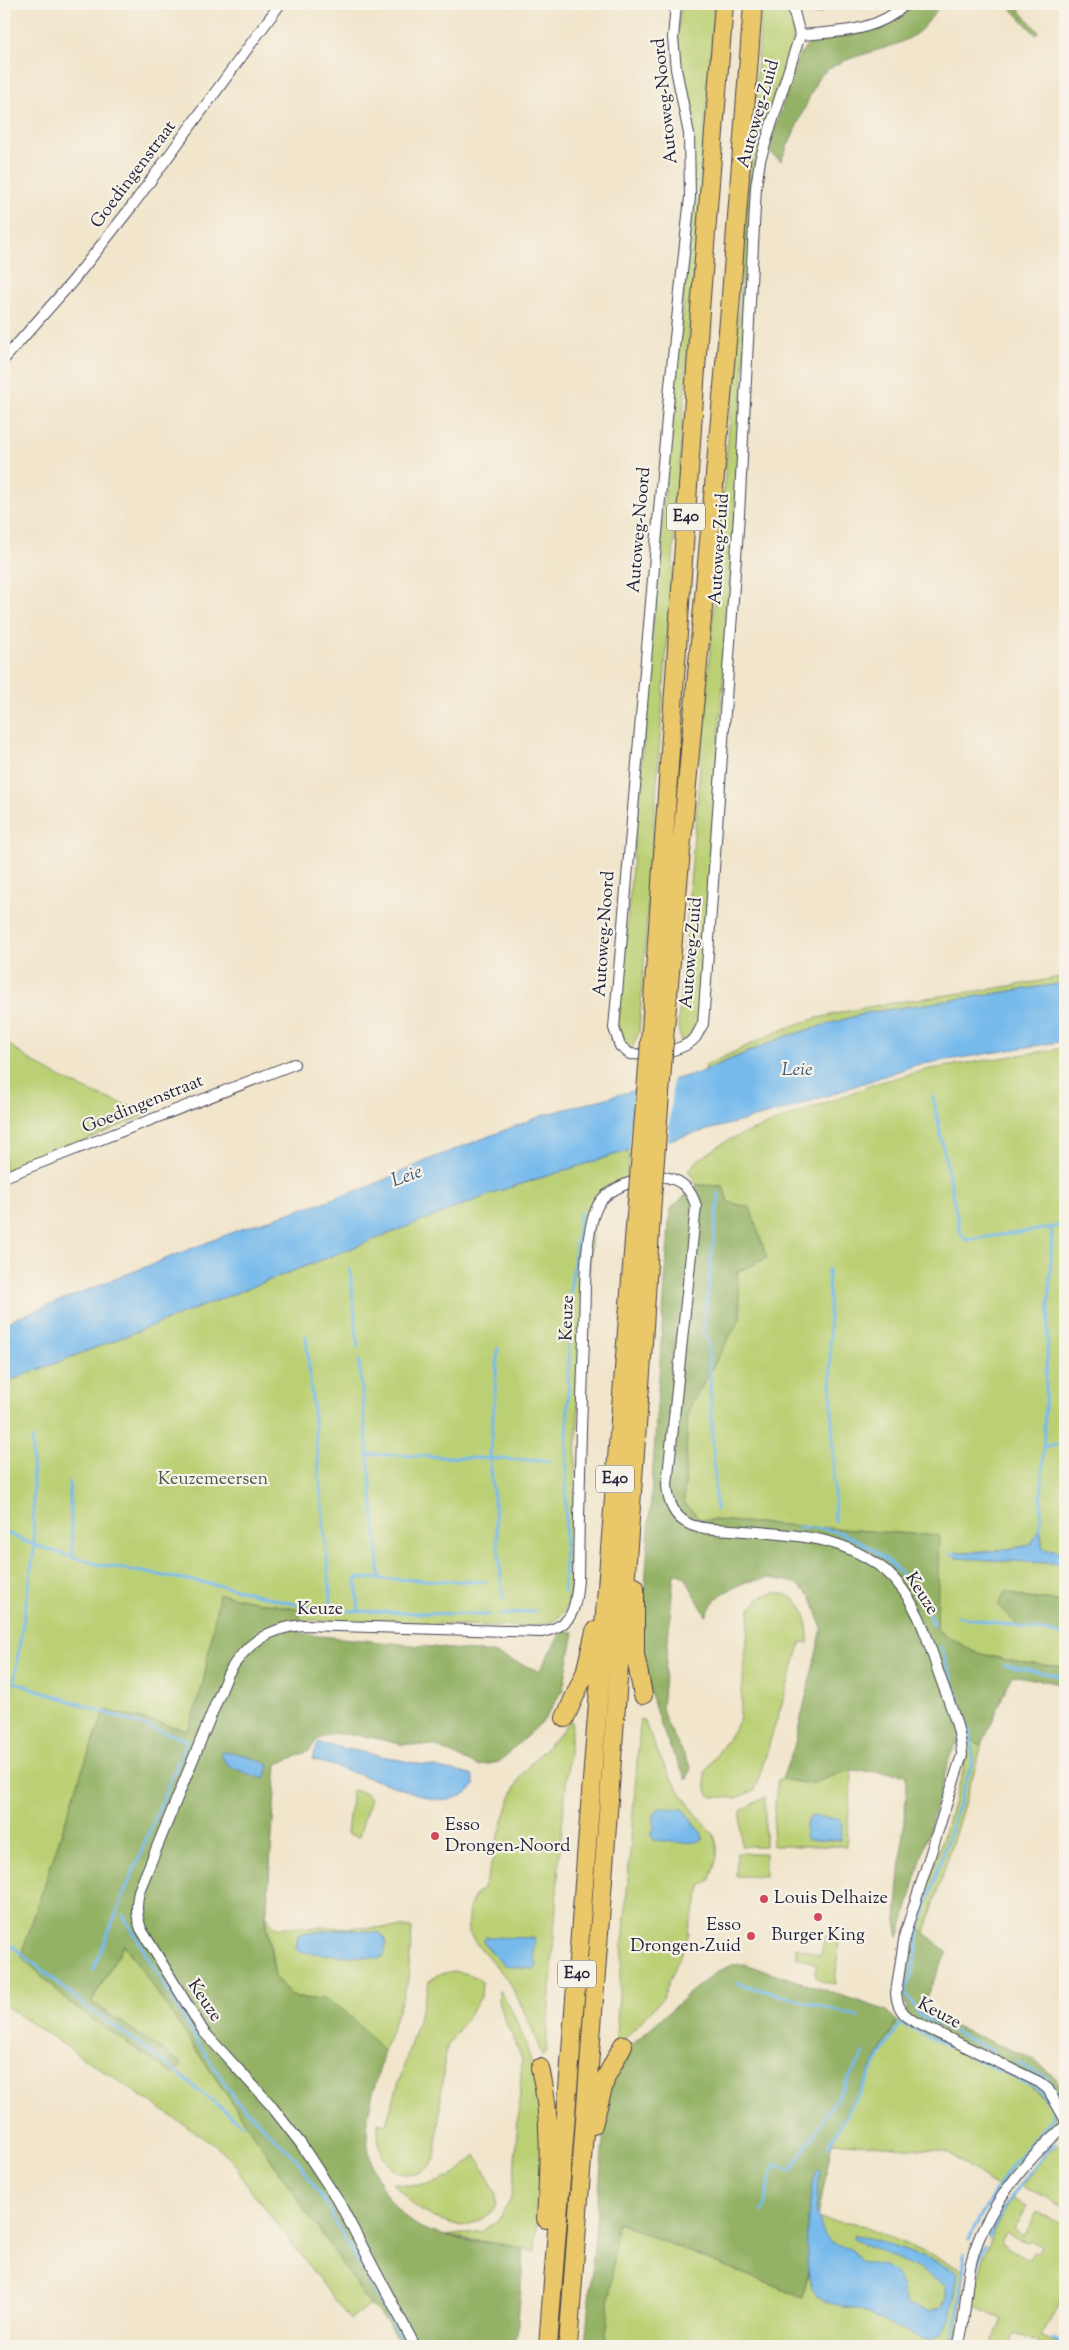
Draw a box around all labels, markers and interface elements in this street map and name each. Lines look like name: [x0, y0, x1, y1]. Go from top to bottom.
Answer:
street label: Autoweg-Noord: [646, 37, 686, 165]
street label: Autoweg-Zuid: [731, 57, 787, 171]
street label: Goedingenstraat: [85, 116, 183, 234]
street label: Autoweg-Noord: [622, 466, 658, 594]
street label: Autoweg-Zuid: [703, 492, 737, 606]
road number: E40: [667, 504, 705, 530]
street label: Autoweg-Noord: [588, 870, 622, 998]
street label: Autoweg-Zuid: [674, 896, 710, 1010]
water label: Leie: [781, 1057, 813, 1084]
street label: Goedingenstraat: [78, 1069, 208, 1141]
water label: Leie: [388, 1159, 427, 1195]
street label: Keuze: [554, 1294, 582, 1342]
road number: E40: [596, 1466, 634, 1492]
park label: Keuzemeersen: [158, 1467, 269, 1493]
street label: Keuze: [898, 1568, 944, 1620]
street label: Keuze: [297, 1597, 343, 1623]
place label: Esso Drongen-Noord: [445, 1813, 570, 1860]
marker: Esso Drongen-Noord: [429, 1830, 441, 1842]
place label: Louis Delhaize: [774, 1886, 888, 1912]
marker: Louis Delhaize: [758, 1893, 770, 1905]
marker: Burger King: [812, 1911, 824, 1923]
place label: Esso Drongen-Zuid: [630, 1913, 741, 1960]
place label: Burger King: [771, 1923, 865, 1949]
marker: Esso Drongen-Zuid: [745, 1930, 757, 1942]
road number: E40: [558, 1960, 596, 1988]
street label: Keuze: [180, 1975, 228, 2027]
street label: Keuze: [912, 1992, 966, 2036]

